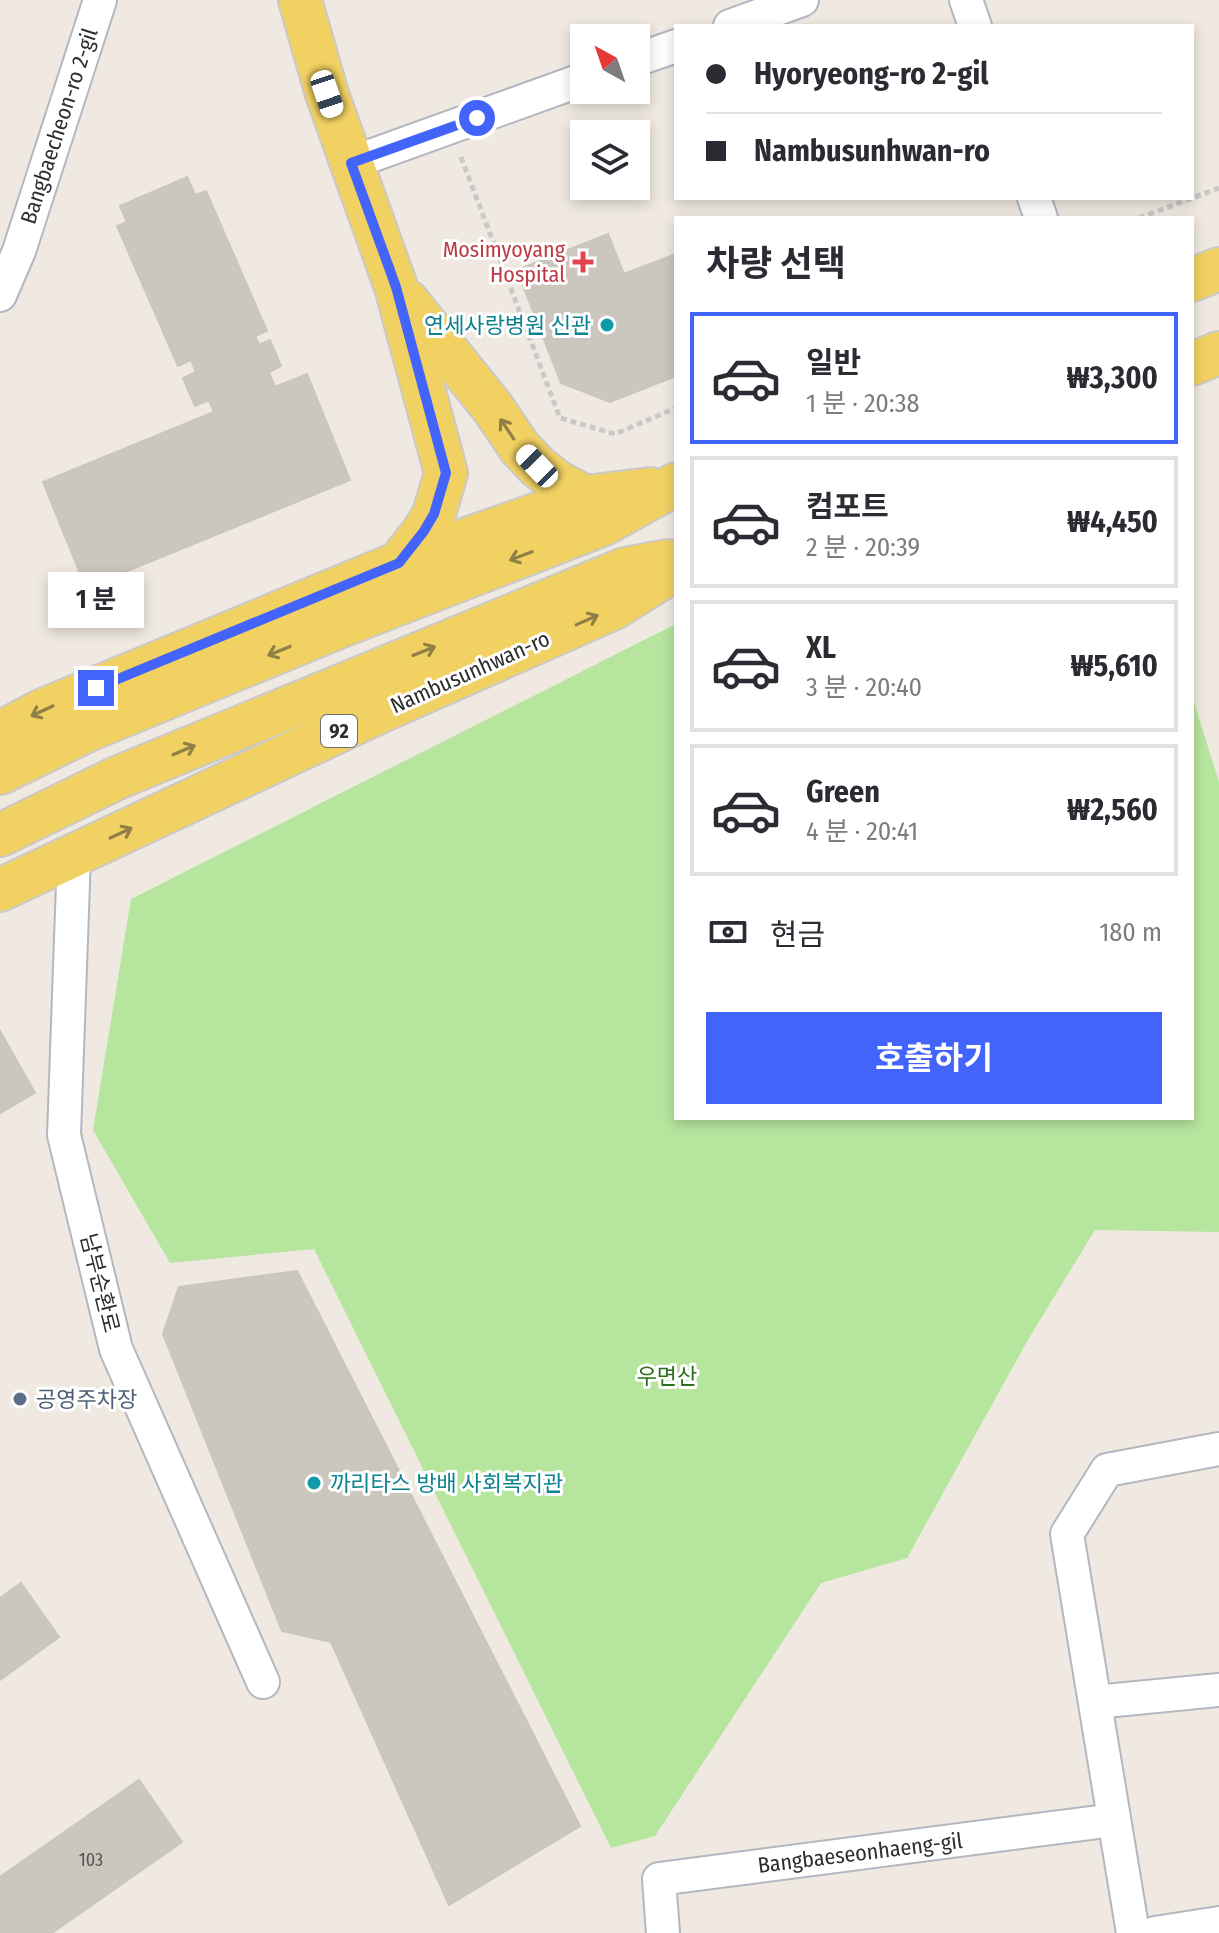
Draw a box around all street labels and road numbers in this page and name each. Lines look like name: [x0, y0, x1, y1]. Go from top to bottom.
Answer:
street label: Bangbaecheon-ro 2-gil: [15, 24, 103, 227]
street label: Nambusunhwan-ro: [386, 625, 554, 719]
road number: 92: [321, 715, 357, 747]
street label: 남부순환로: [75, 1231, 125, 1335]
street label: Bangbaeseonhaeng-gil: [756, 1827, 964, 1879]

